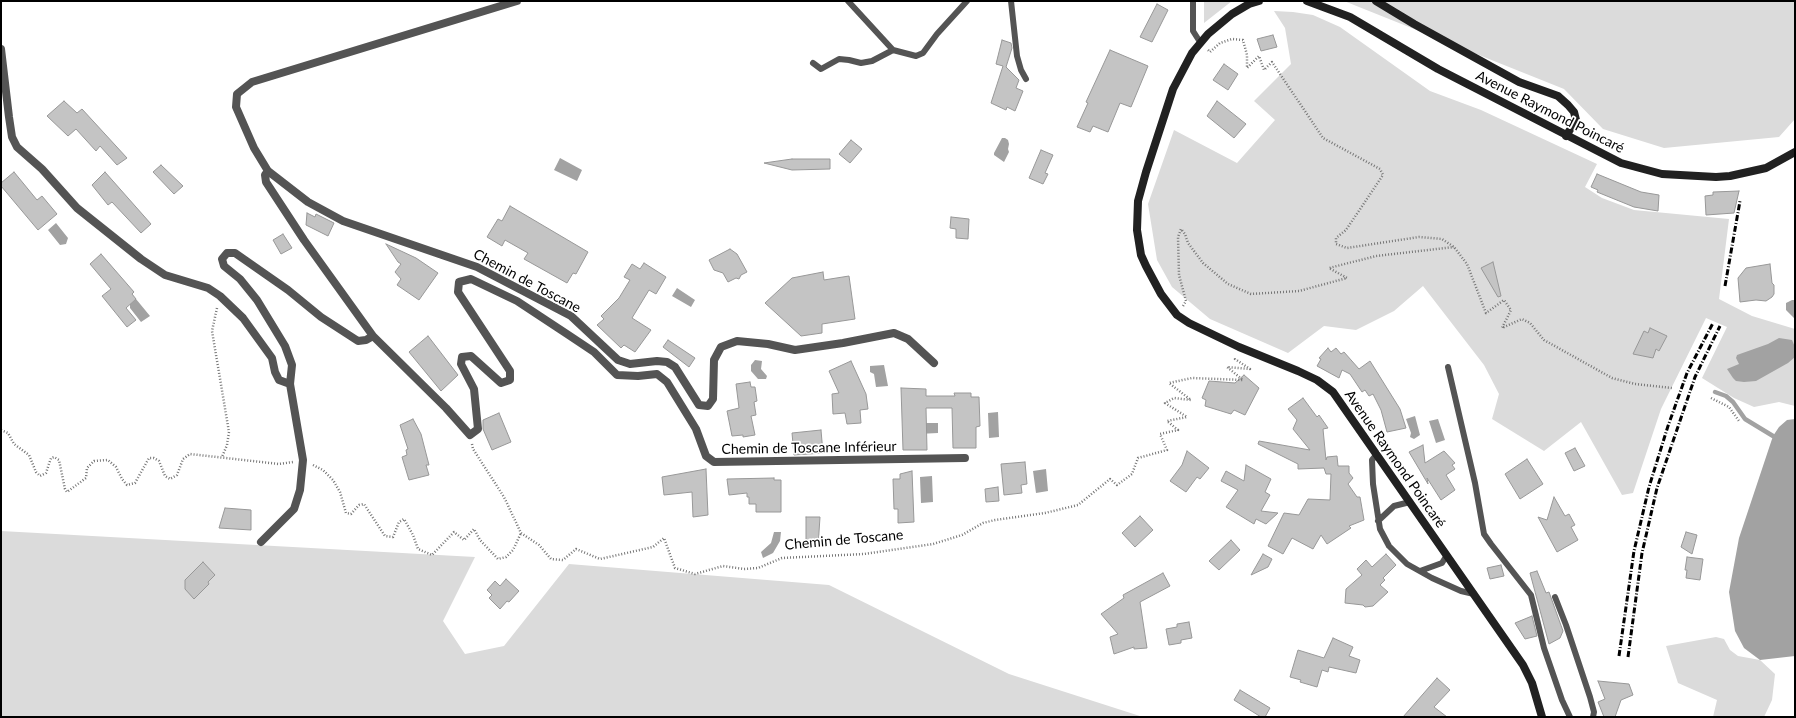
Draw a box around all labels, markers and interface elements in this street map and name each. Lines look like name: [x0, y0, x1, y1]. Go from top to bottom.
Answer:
street label: Avenue Raymond Poincaré: [1473, 67, 1627, 157]
street label: Chemin de Toscane: [470, 246, 584, 316]
street label: Avenue Raymond Poincaré: [1341, 387, 1449, 531]
street label: Chemin de Toscane Inférieur: [721, 438, 897, 458]
street label: Chemin de Toscane: [784, 526, 904, 554]

